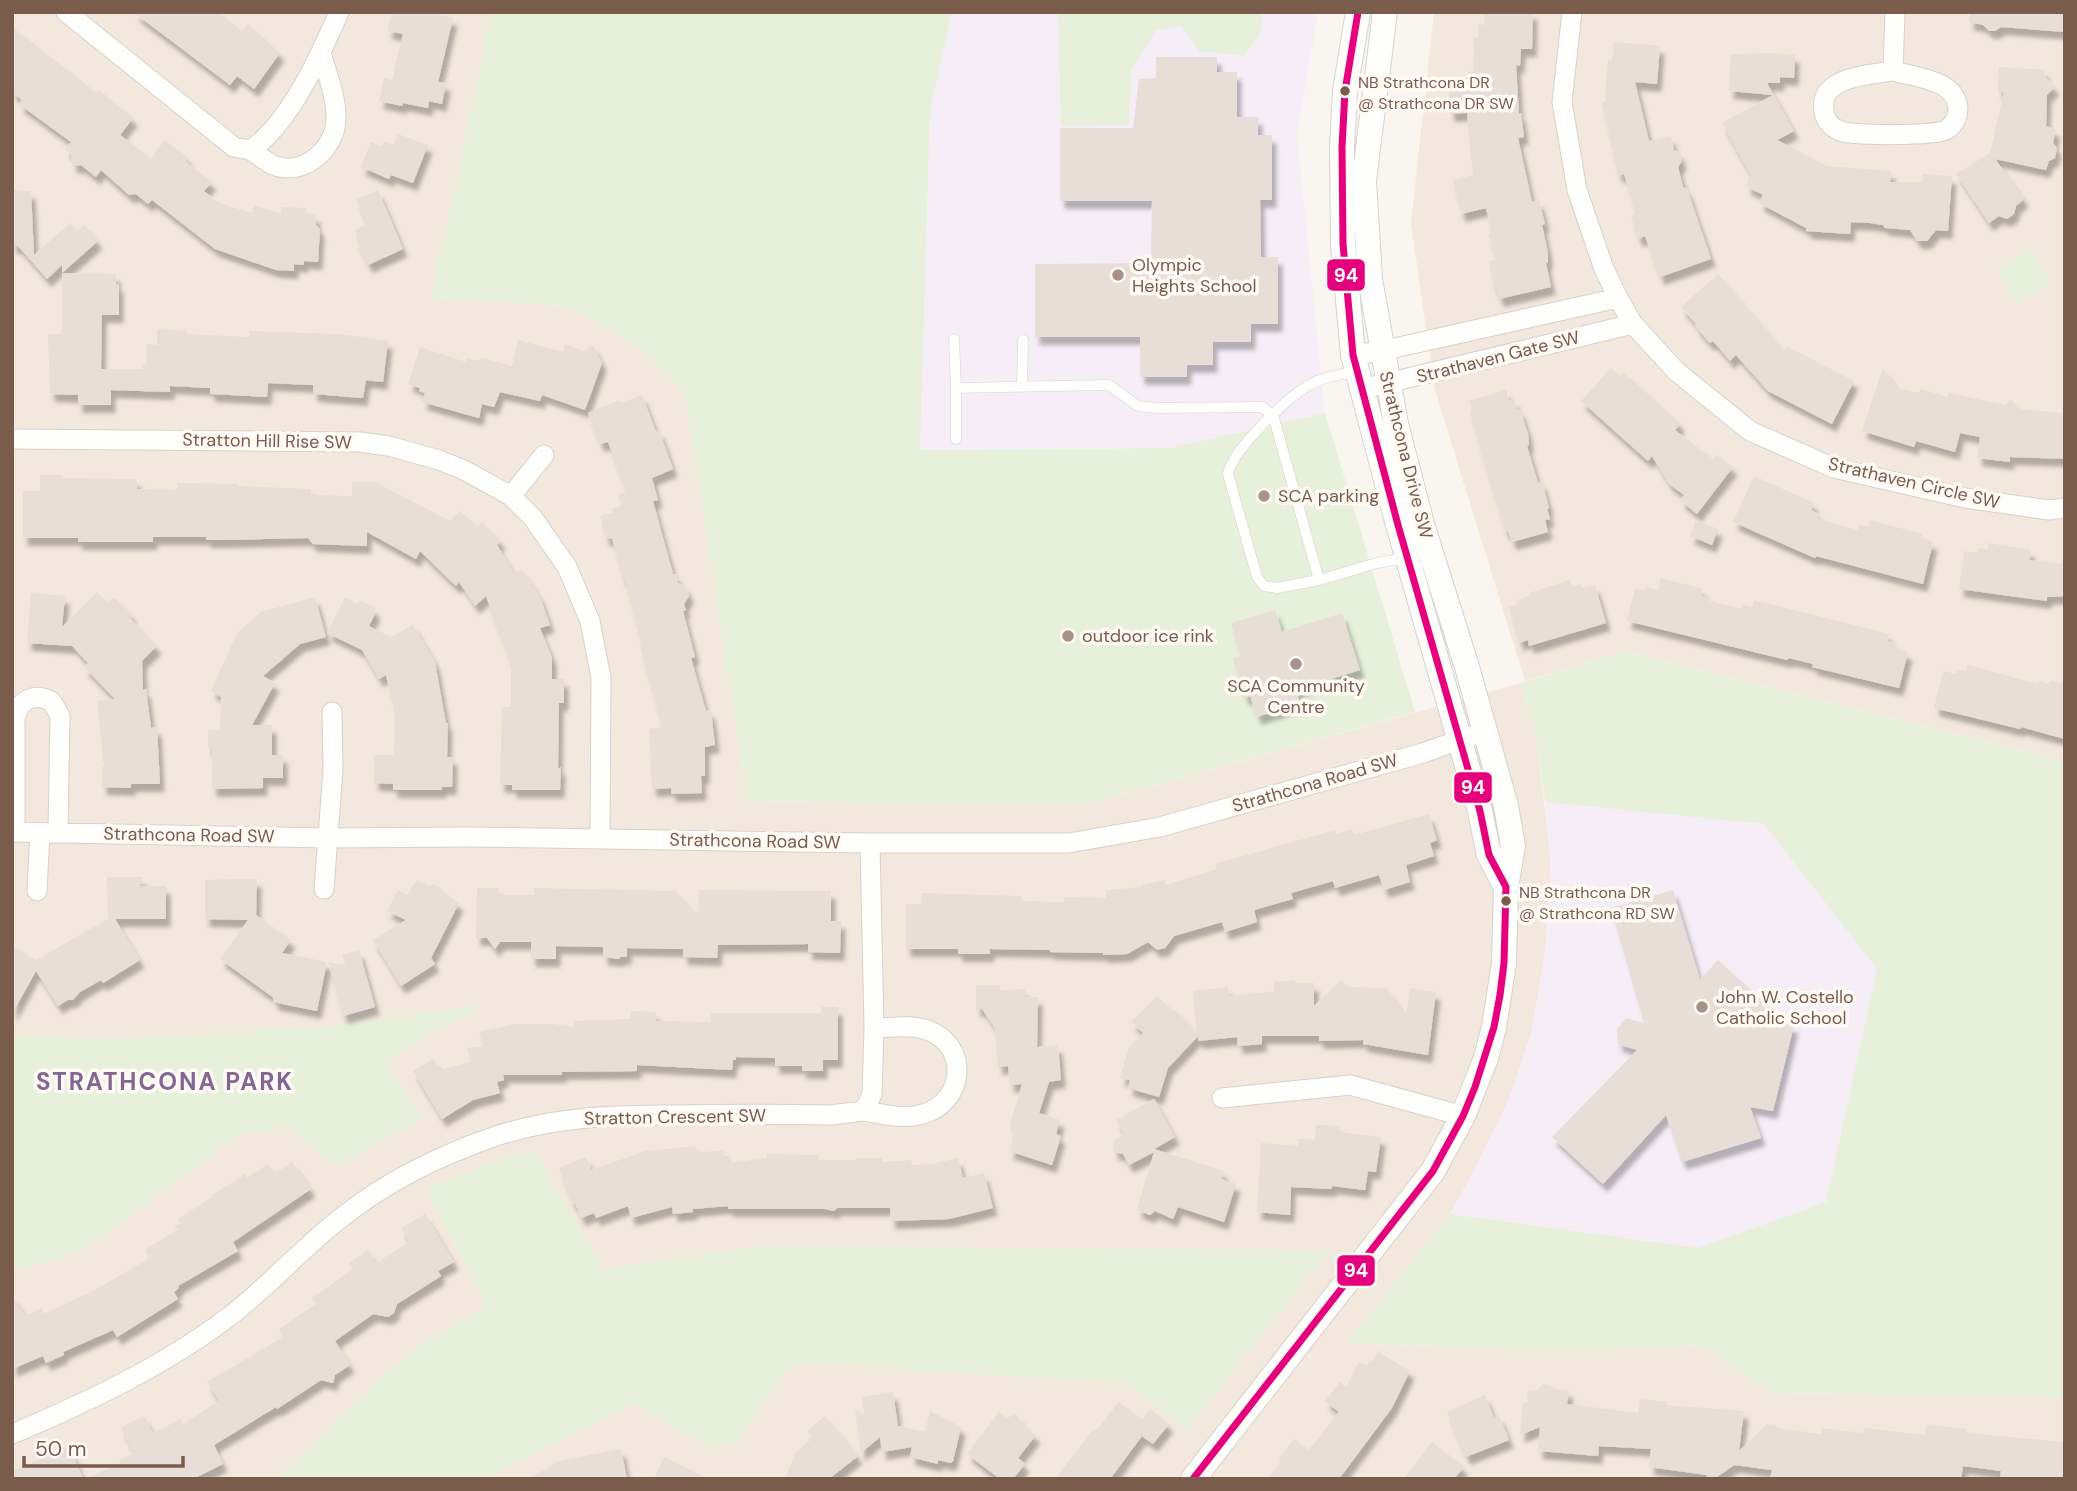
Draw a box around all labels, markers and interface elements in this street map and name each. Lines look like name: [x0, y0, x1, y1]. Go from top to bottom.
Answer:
place label: NB Strathcona DR @ Strathcona DR SW: [1358, 72, 1514, 114]
marker: NB Strathcona DR @ Strathcona DR SW: [1338, 84, 1352, 98]
place label: Olympic Heights School: [1132, 253, 1257, 298]
line badge: 94: [1326, 258, 1366, 292]
text: 94: [1334, 263, 1358, 288]
marker: Olympic Heights School: [1110, 267, 1126, 283]
street label: Strathaven Gate SW: [1414, 325, 1582, 389]
street label: Strathcona Drive SW: [1374, 369, 1438, 541]
street label: Stratton Hill Rise SW: [182, 428, 352, 454]
street label: Strathaven Circle SW: [1826, 452, 2002, 514]
place label: SCA parking: [1278, 484, 1379, 508]
marker: SCA parking: [1256, 488, 1272, 504]
place label: outdoor ice rink: [1082, 624, 1214, 648]
marker: outdoor ice rink: [1060, 628, 1076, 644]
marker: SCA Community Centre: [1288, 656, 1304, 672]
place label: SCA Community Centre: [1227, 674, 1365, 719]
street label: Strathcona Road SW: [1229, 748, 1401, 818]
line badge: 94: [1453, 771, 1493, 804]
text: 94: [1461, 775, 1485, 800]
street label: Strathcona Road SW: [103, 822, 275, 848]
street label: Strathcona Road SW: [669, 828, 841, 854]
place label: NB Strathcona DR @ Strathcona RD SW: [1519, 882, 1675, 924]
marker: NB Strathcona DR @ Strathcona RD SW: [1499, 894, 1513, 908]
place label: John W. Costello Catholic School: [1716, 985, 1854, 1030]
marker: John W. Costello Catholic School: [1694, 999, 1710, 1015]
district label: STRATHCONA PARK: [36, 1066, 294, 1097]
street label: Stratton Crescent SW: [584, 1103, 766, 1131]
line badge: 94: [1336, 1254, 1376, 1287]
text: 94: [1344, 1258, 1368, 1283]
scale bar: [24, 1424, 184, 1468]
text: 50 m: [35, 1435, 86, 1463]

